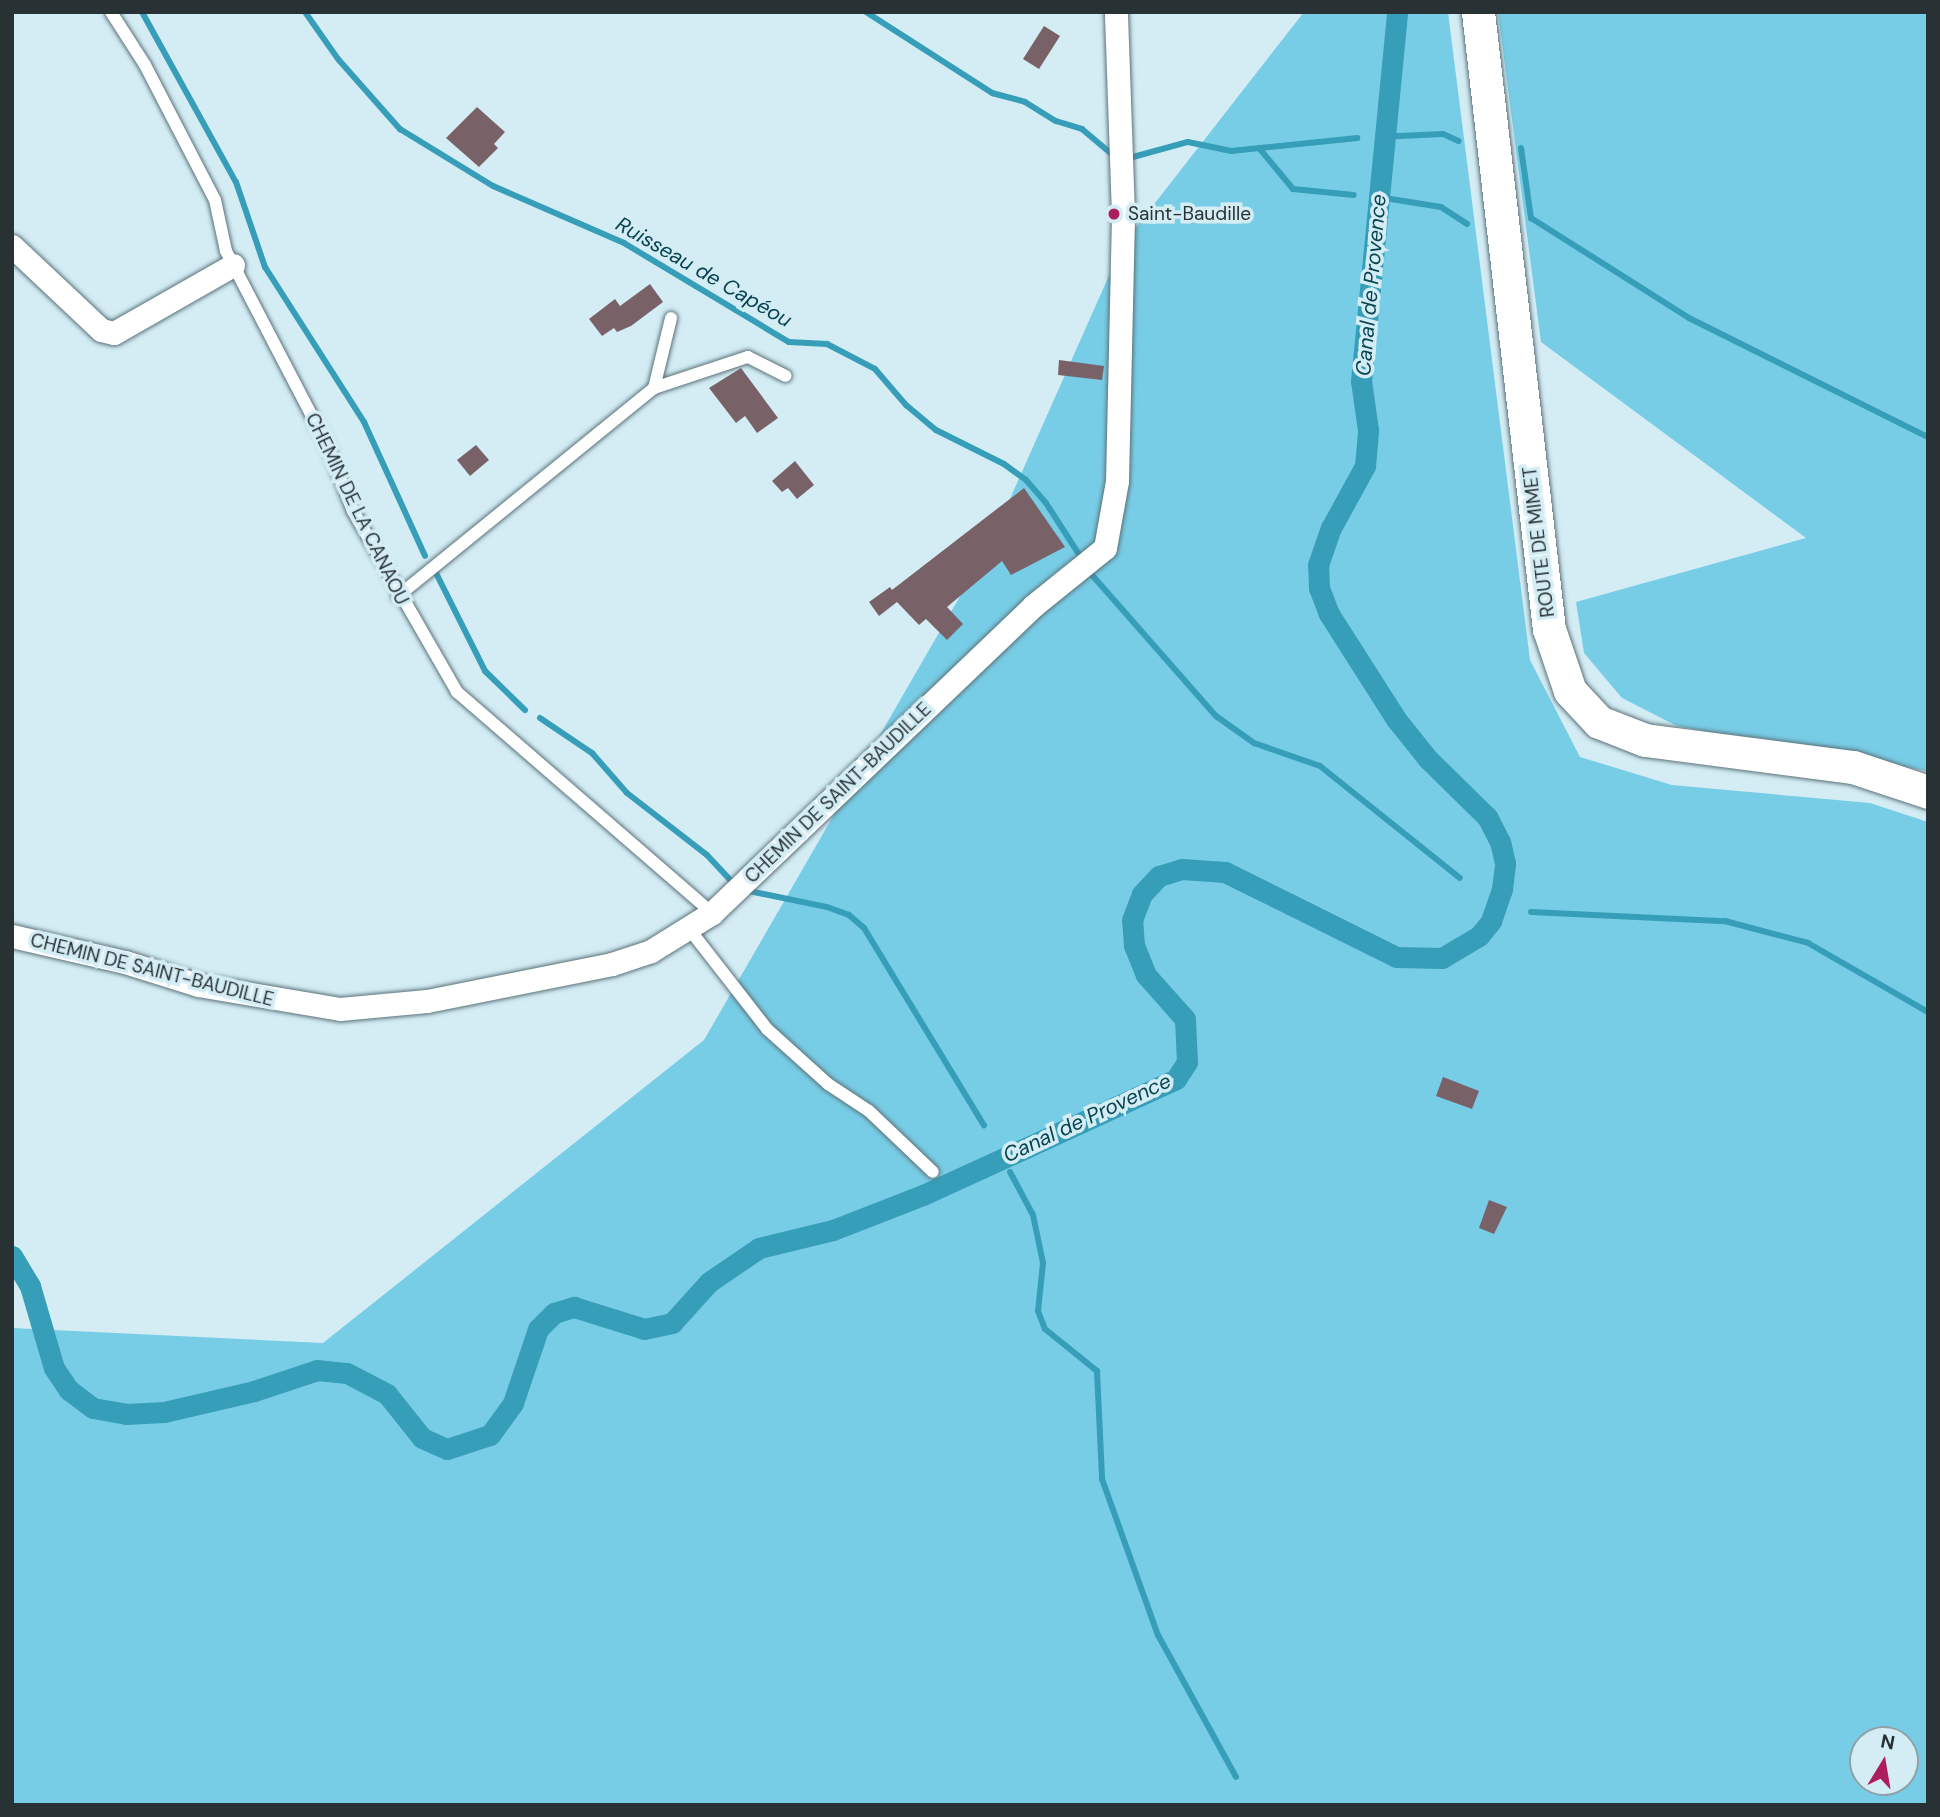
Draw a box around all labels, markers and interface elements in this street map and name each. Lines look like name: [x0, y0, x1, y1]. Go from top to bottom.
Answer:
water label: Canal de Provence: [1350, 193, 1392, 377]
place label: Saint-Baudille: [1128, 203, 1251, 225]
marker: Saint-Baudille: [1106, 206, 1122, 222]
water label: Ruisseau de Capéou: [611, 211, 797, 333]
street label: CHEMIN DE LA CANAOU: [301, 409, 413, 609]
street label: ROUTE DE MIMET: [1518, 465, 1560, 619]
street label: CHEMIN DE SAINT-BAUDILLE: [740, 698, 936, 888]
street label: CHEMIN DE SAINT-BAUDILLE: [28, 929, 276, 1011]
water label: Canal de Provence: [999, 1068, 1175, 1168]
north arrow: [1849, 1726, 1919, 1796]
text: N: [1879, 1728, 1897, 1755]

